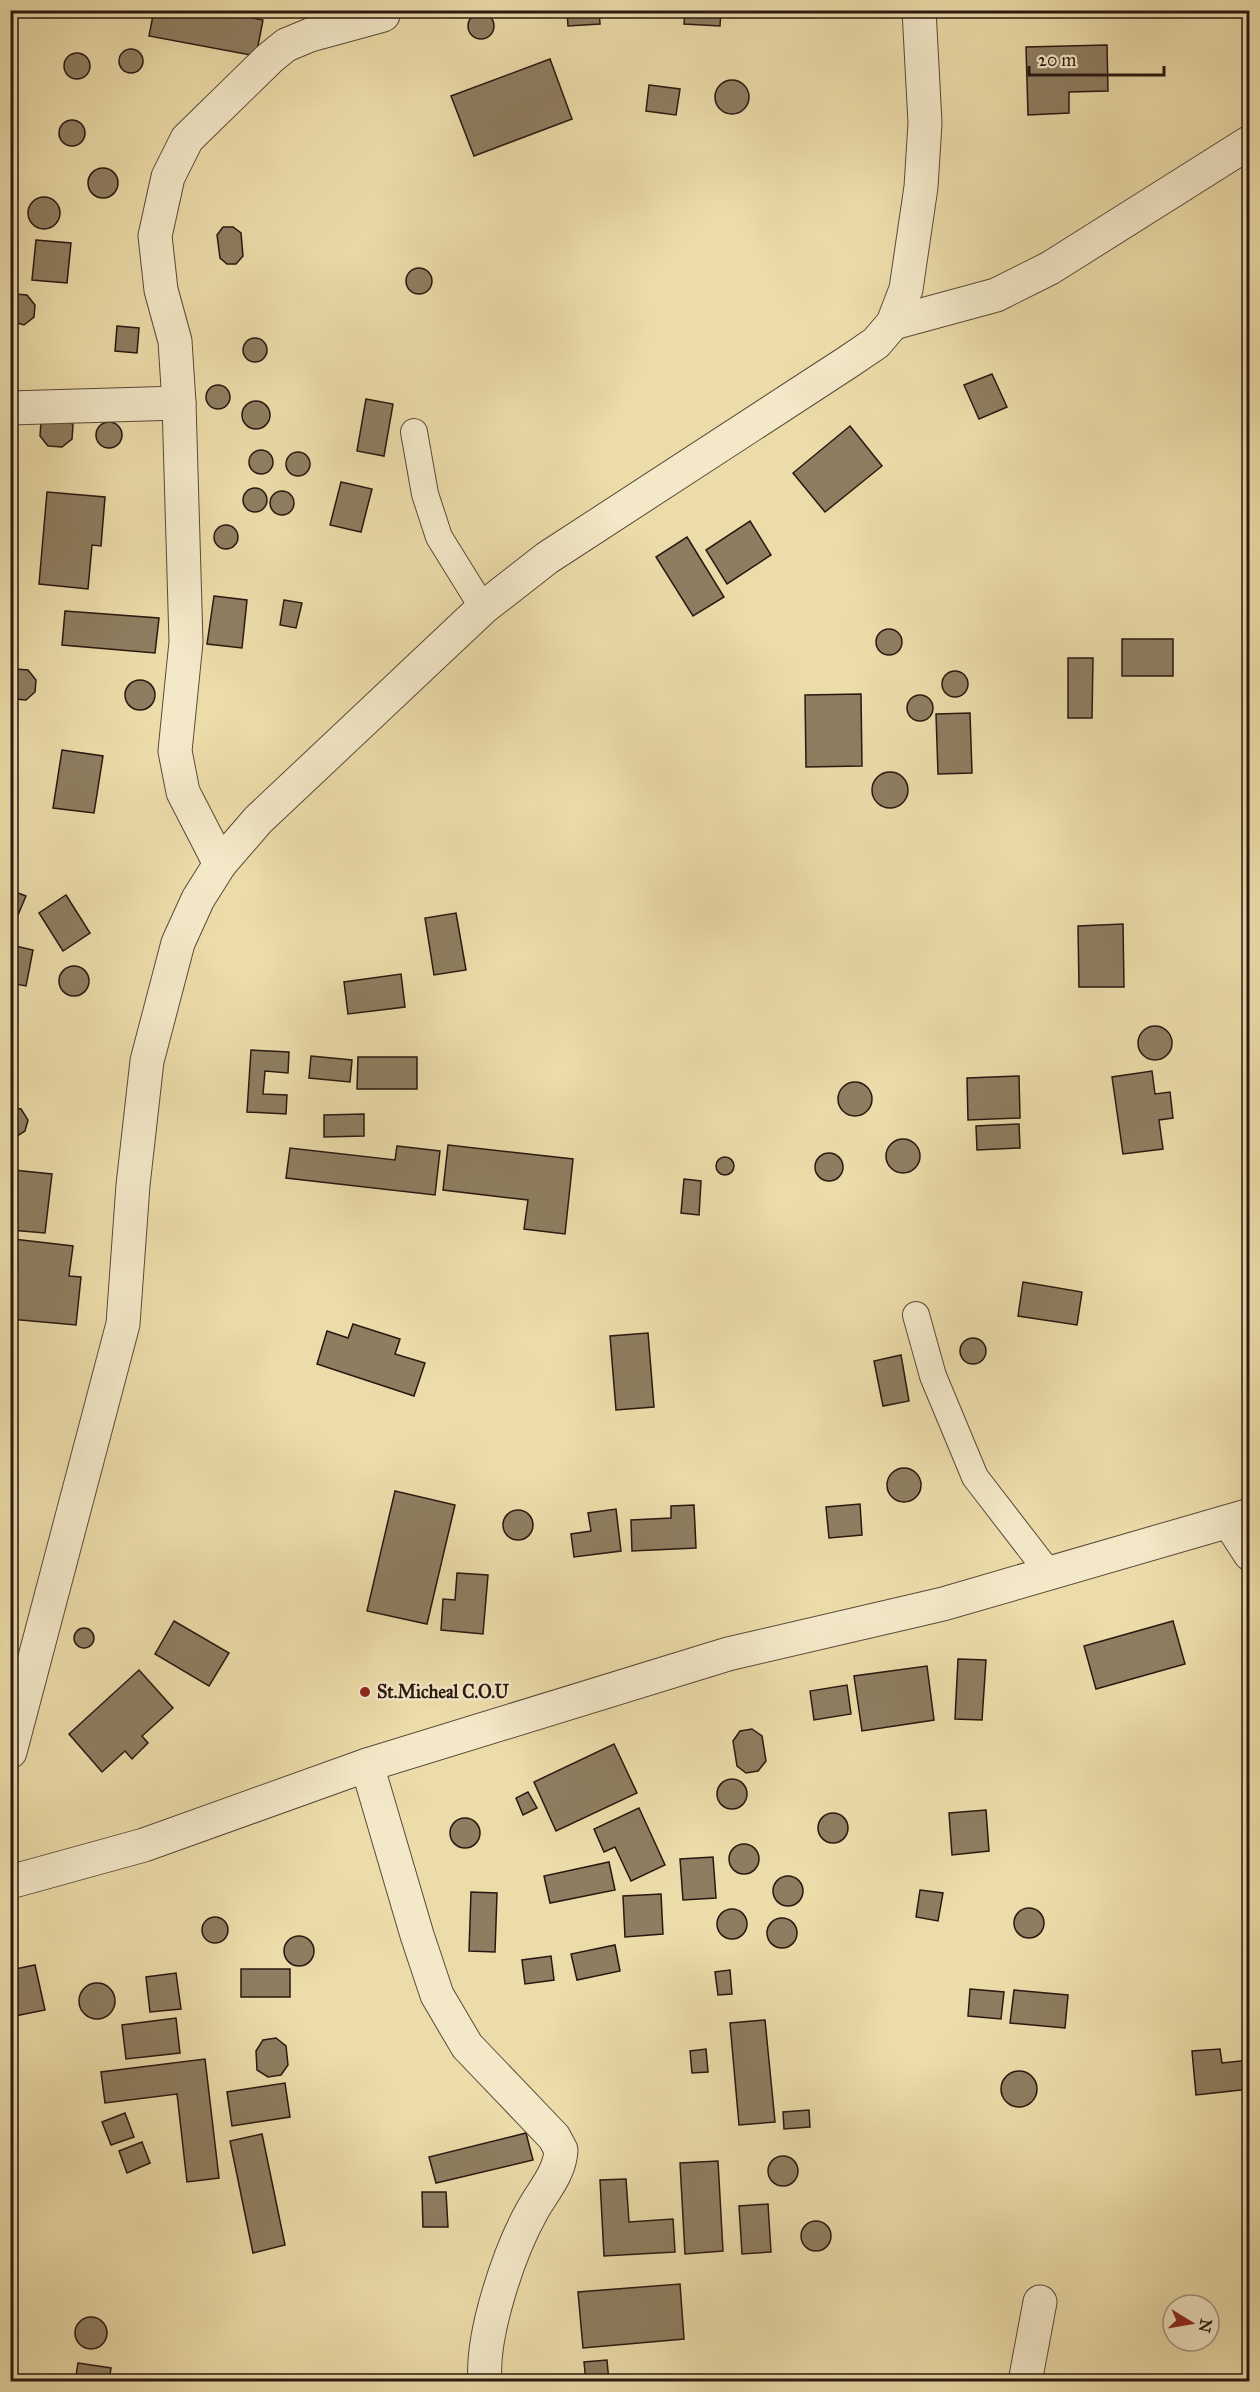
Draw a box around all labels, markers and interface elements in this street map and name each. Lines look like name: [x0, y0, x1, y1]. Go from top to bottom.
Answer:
scale bar: [1029, 39, 1164, 77]
text: 20 m: [1038, 49, 1076, 71]
place label: St.Micheal C.O.U: [377, 1681, 509, 1703]
marker: St.Micheal C.O.U: [358, 1685, 372, 1699]
north arrow: [1161, 2293, 1221, 2353]
text: N: [1195, 2317, 1216, 2335]

